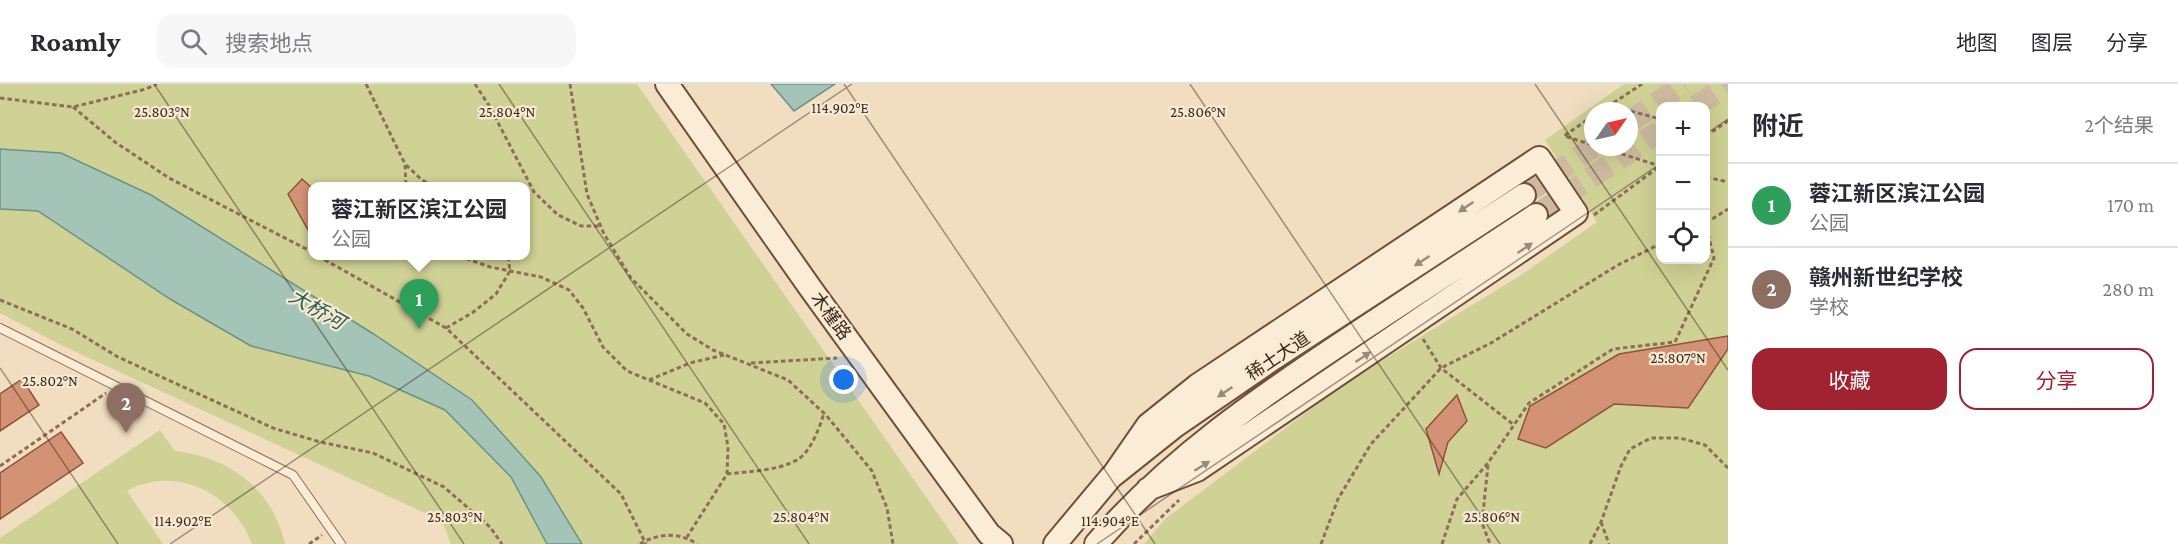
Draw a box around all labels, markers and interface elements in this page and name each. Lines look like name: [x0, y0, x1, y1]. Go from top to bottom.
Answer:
search box: [156, 14, 576, 68]
icon: search: [177, 25, 210, 58]
text: Roamly: [30, 26, 120, 57]
text: 搜索地点: [225, 31, 313, 56]
text: 地图: [1956, 31, 1998, 55]
text: 图层: [2031, 31, 2073, 55]
text: 分享: [2106, 31, 2148, 55]
text: 114.902°E: [811, 100, 869, 116]
north arrow: [1584, 102, 1638, 156]
map controls: [1656, 102, 1710, 264]
button: +: [1656, 102, 1710, 156]
text: 25.803°N: [134, 104, 190, 120]
text: 25.804°N: [479, 104, 535, 120]
text: 25.806°N: [1170, 104, 1226, 120]
text: 附近: [1752, 112, 1804, 141]
text: 2个结果: [2084, 114, 2154, 136]
button: −: [1656, 156, 1710, 210]
text: 蓉江新区滨江公园: [1809, 181, 1985, 206]
popup: [308, 182, 530, 260]
text: 1: [1768, 194, 1775, 216]
text: 170 m: [2107, 194, 2154, 216]
text: 蓉江新区滨江公园: [331, 197, 507, 222]
one-way arrow: [1458, 201, 1474, 213]
button: locate: [1656, 210, 1710, 264]
text: 公园: [1809, 212, 1849, 234]
text: 公园: [331, 228, 371, 250]
one-way arrow: [1516, 242, 1533, 253]
one-way arrow: [1415, 255, 1431, 267]
text: 赣州新世纪学校: [1809, 265, 1963, 290]
text: 2: [1766, 278, 1777, 300]
text: 280 m: [2103, 278, 2154, 300]
pin: 1: [400, 280, 438, 329]
water label: 大桥河: [286, 284, 352, 336]
street label: 木槿路: [807, 288, 855, 344]
text: 学校: [1809, 296, 1849, 318]
street label: 稀土大道: [1243, 328, 1313, 384]
button: 收藏: [1752, 348, 1947, 410]
button: 分享: [1959, 348, 2154, 410]
text: 25.807°N: [1650, 350, 1706, 366]
one-way arrow: [1355, 351, 1371, 363]
your location: [829, 365, 858, 394]
text: 25.802°N: [22, 373, 78, 389]
pin: 2: [106, 384, 146, 433]
one-way arrow: [1217, 386, 1233, 398]
one-way arrow: [1193, 461, 1210, 472]
text: 25.803°N: [427, 509, 483, 525]
text: 25.804°N: [773, 509, 829, 525]
text: 25.806°N: [1464, 509, 1520, 525]
text: 114.902°E: [154, 513, 212, 529]
text: 114.904°E: [1081, 513, 1139, 529]

